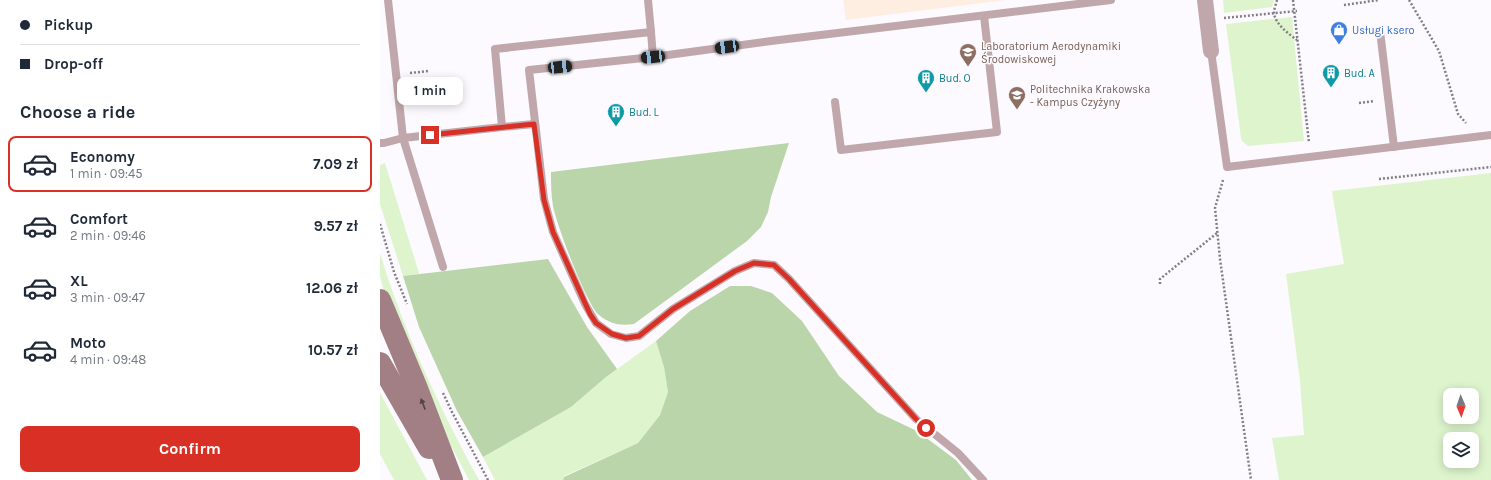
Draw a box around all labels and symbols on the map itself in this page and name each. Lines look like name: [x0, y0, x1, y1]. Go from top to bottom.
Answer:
shop icon: Usługi ksero: [1329, 20, 1349, 45]
place label: Usługi ksero: [1352, 24, 1414, 37]
car: [714, 39, 740, 55]
place label: Laboratorium Aerodynamiki Środowiskowej: [981, 40, 1121, 66]
school or university icon: Laboratorium Aerodynamiki Środowiskowej: [958, 42, 978, 67]
car: [640, 50, 666, 64]
car: [547, 60, 573, 74]
building icon: Bud. A: [1321, 63, 1341, 88]
place label: Bud. A: [1344, 67, 1376, 80]
building icon: Bud. O: [916, 68, 936, 93]
place label: Bud. O: [939, 72, 971, 85]
callout: 1 min: [397, 77, 463, 105]
place label: Politechnika Krakowska - Kampus Czyżyny: [1030, 83, 1150, 109]
school or university icon: Politechnika Krakowska - Kampus Czyżyny: [1007, 85, 1027, 110]
building icon: Bud. L: [606, 102, 626, 127]
place label: Bud. L: [629, 106, 660, 119]
route end: [421, 126, 439, 144]
north arrow: [1443, 388, 1479, 424]
one-way arrow: [420, 398, 426, 410]
route start: [917, 419, 935, 437]

